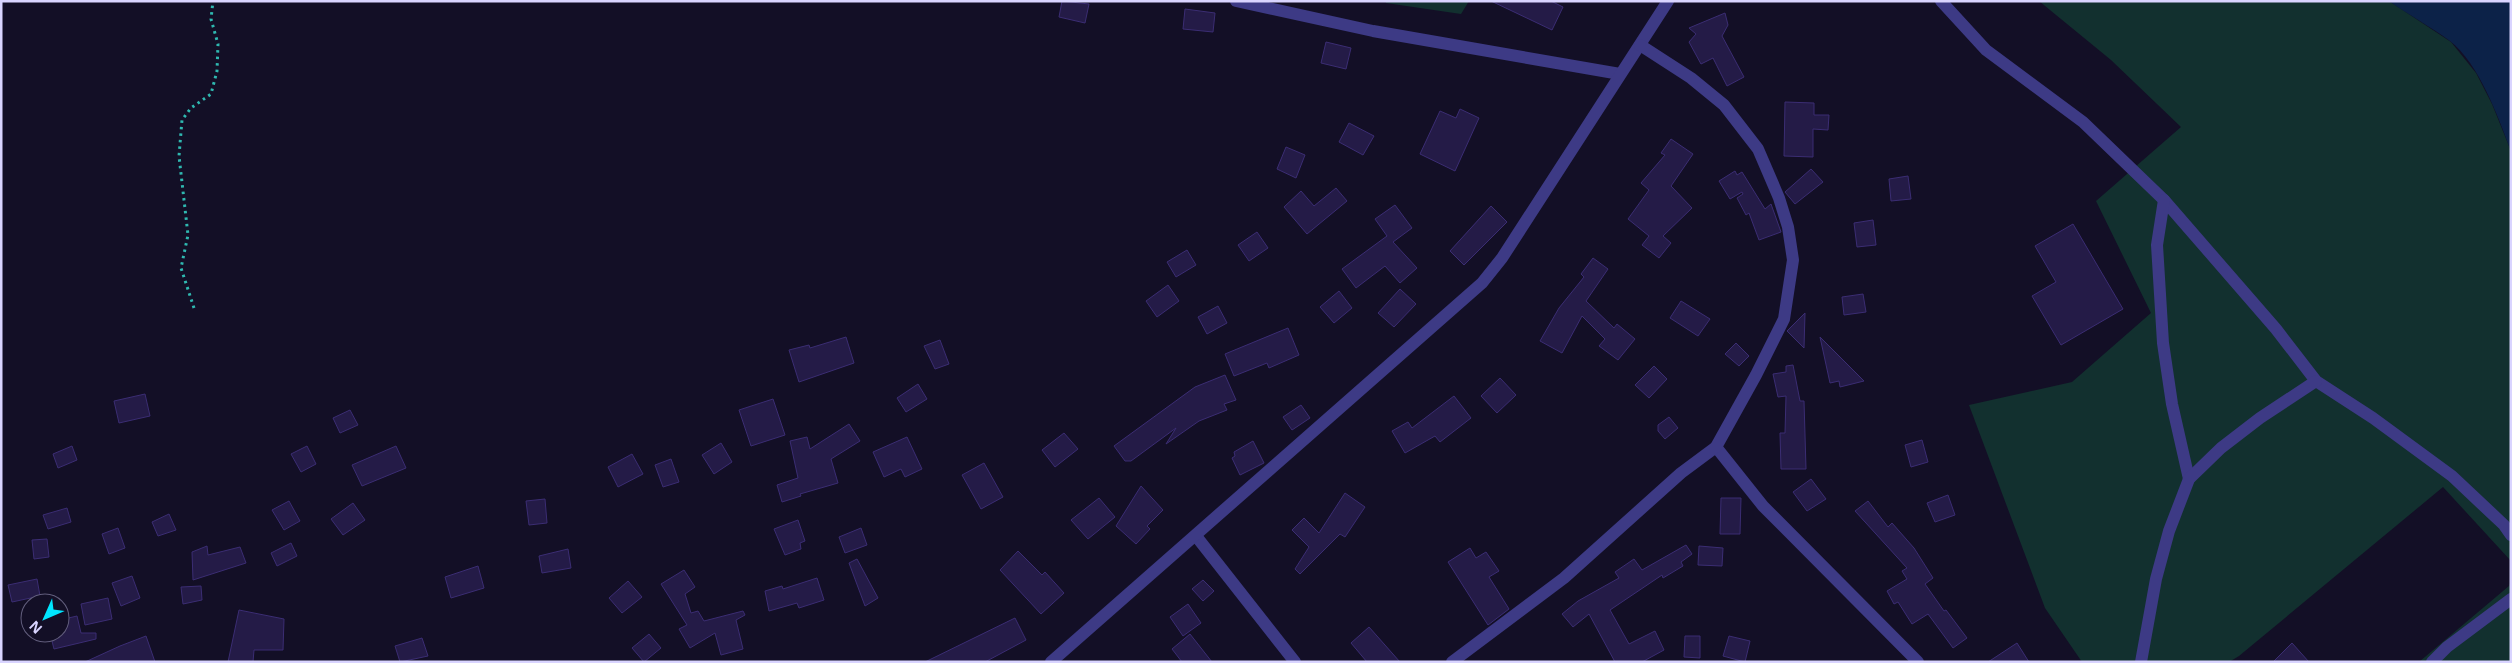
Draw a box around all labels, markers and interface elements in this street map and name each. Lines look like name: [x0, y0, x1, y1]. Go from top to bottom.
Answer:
north arrow: [20, 593, 70, 643]
text: N: [25, 617, 46, 638]

